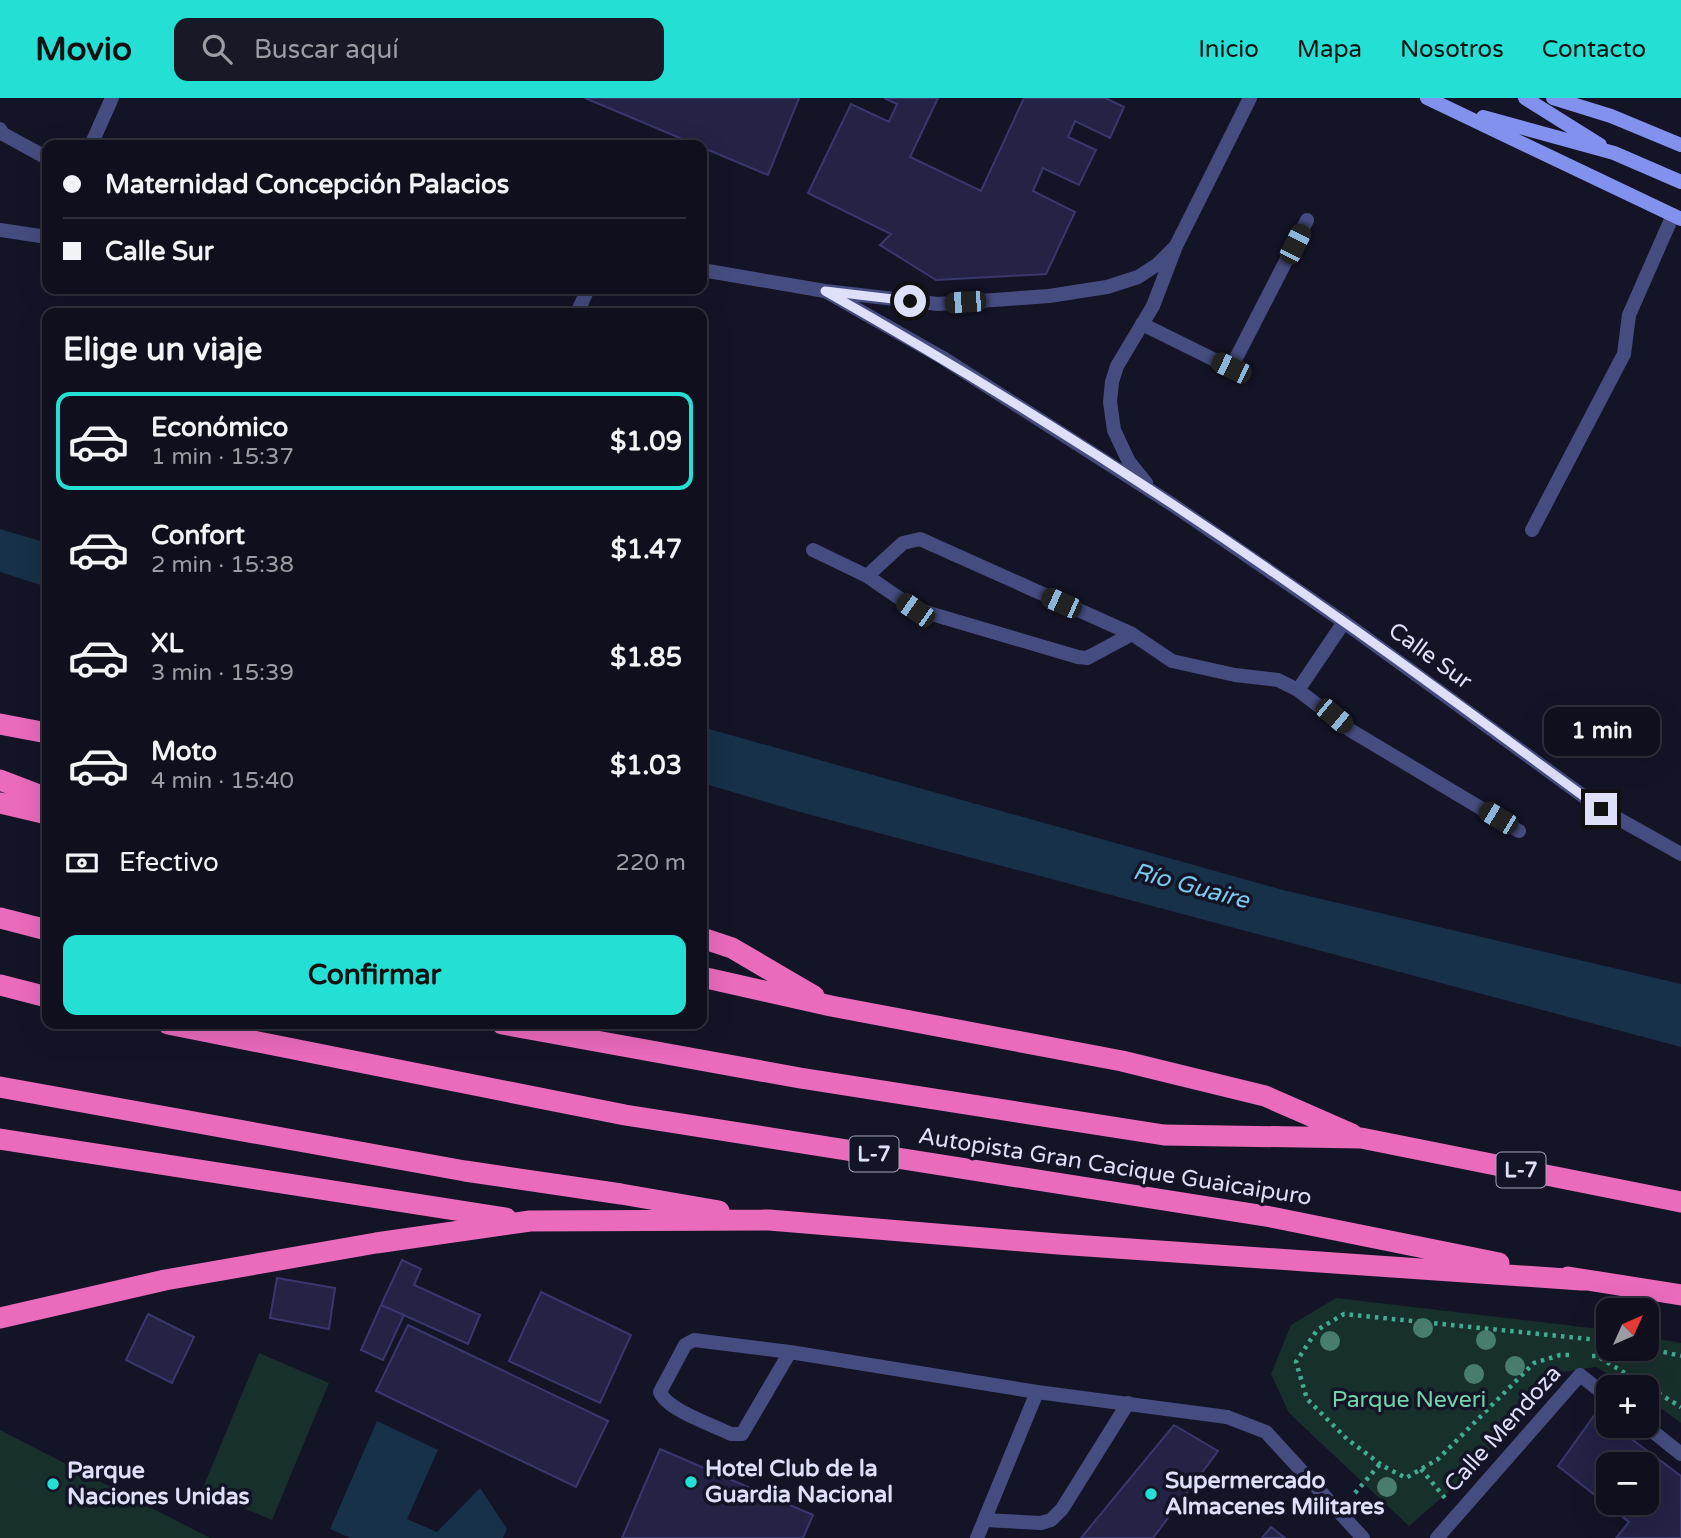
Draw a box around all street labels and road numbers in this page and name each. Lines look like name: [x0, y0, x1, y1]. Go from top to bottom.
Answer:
street label: Calle Sur: [1383, 616, 1477, 696]
street label: Autopista Gran Cacique Guaicaipuro: [916, 1122, 1314, 1212]
road number: L-7: [850, 1136, 898, 1172]
road number: L-7: [1496, 1152, 1546, 1188]
street label: Calle Mendoza: [1439, 1360, 1567, 1498]

